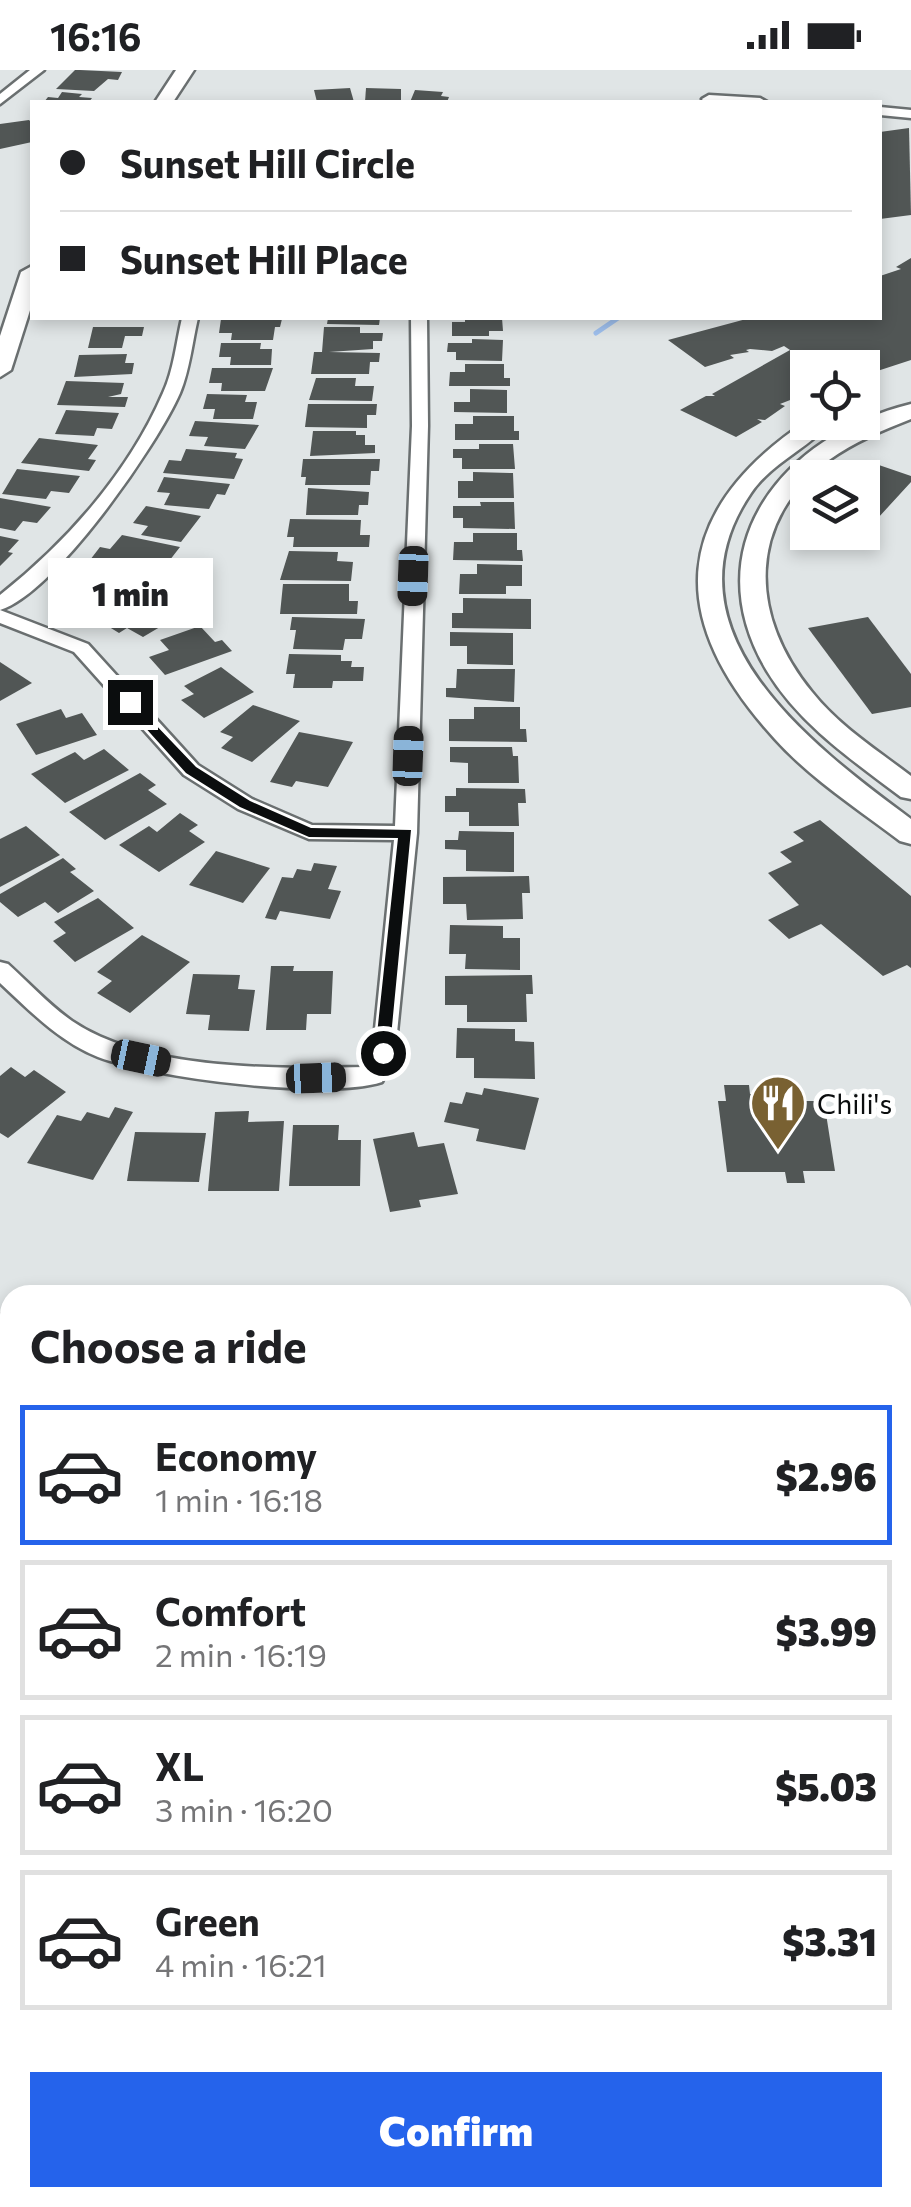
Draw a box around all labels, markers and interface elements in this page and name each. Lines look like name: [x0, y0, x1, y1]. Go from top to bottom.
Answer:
text: 16:16: [50, 12, 141, 59]
text: Sunset Hill Circle: [120, 139, 415, 186]
text: Sunset Hill Place: [120, 235, 408, 282]
map controls: [790, 350, 880, 550]
button: locate: [790, 350, 880, 440]
button: layers: [790, 460, 880, 550]
car: [397, 545, 429, 607]
callout: 1 min: [48, 557, 212, 627]
text: 1 min: [92, 573, 169, 613]
route end: [108, 680, 153, 725]
car: [392, 725, 424, 787]
route start: [361, 1031, 406, 1076]
car: [109, 1037, 173, 1079]
car: [285, 1062, 347, 1094]
restaurant icon: Chili's: [748, 1073, 808, 1152]
place label: Chili's: [817, 1086, 892, 1120]
text: Choose a ride: [30, 1317, 307, 1372]
icon: car: [35, 1430, 125, 1520]
text: Economy: [155, 1432, 317, 1479]
text: $2.96: [775, 1452, 877, 1499]
text: 1 min · 16:18: [155, 1479, 323, 1519]
icon: car: [35, 1585, 125, 1675]
text: Comfort: [155, 1587, 306, 1634]
text: $3.99: [775, 1607, 877, 1654]
text: 2 min · 16:19: [155, 1634, 327, 1674]
icon: car: [35, 1740, 125, 1830]
text: XL: [155, 1742, 204, 1789]
text: $5.03: [775, 1762, 877, 1809]
text: 3 min · 16:20: [155, 1789, 333, 1829]
icon: car: [35, 1895, 125, 1985]
text: Green: [155, 1897, 260, 1944]
text: $3.31: [782, 1917, 877, 1964]
text: 4 min · 16:21: [155, 1944, 327, 1984]
button: Confirm: [30, 2072, 882, 2187]

